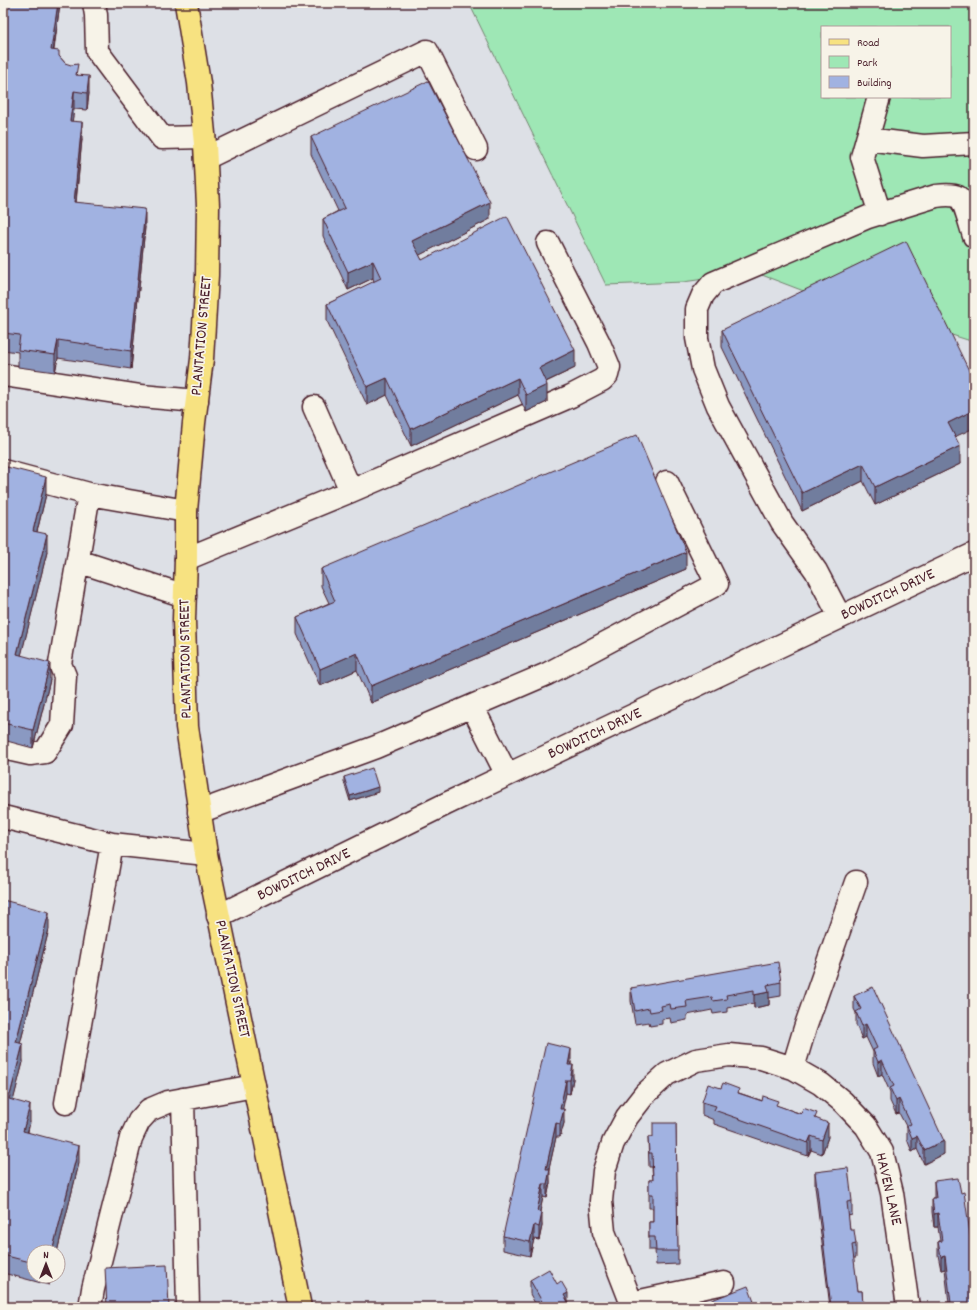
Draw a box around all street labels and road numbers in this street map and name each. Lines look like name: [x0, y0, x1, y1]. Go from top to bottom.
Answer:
street label: PLANTATION STREET: [185, 275, 219, 397]
street label: BOWDITCH DRIVE: [837, 563, 939, 627]
street label: PLANTATION STREET: [173, 598, 199, 719]
street label: BOWDITCH DRIVE: [544, 702, 646, 766]
street label: BOWDITCH DRIVE: [253, 842, 355, 908]
street label: PLANTATION STREET: [208, 918, 256, 1041]
street label: HAVEN LANE: [868, 1150, 908, 1228]

